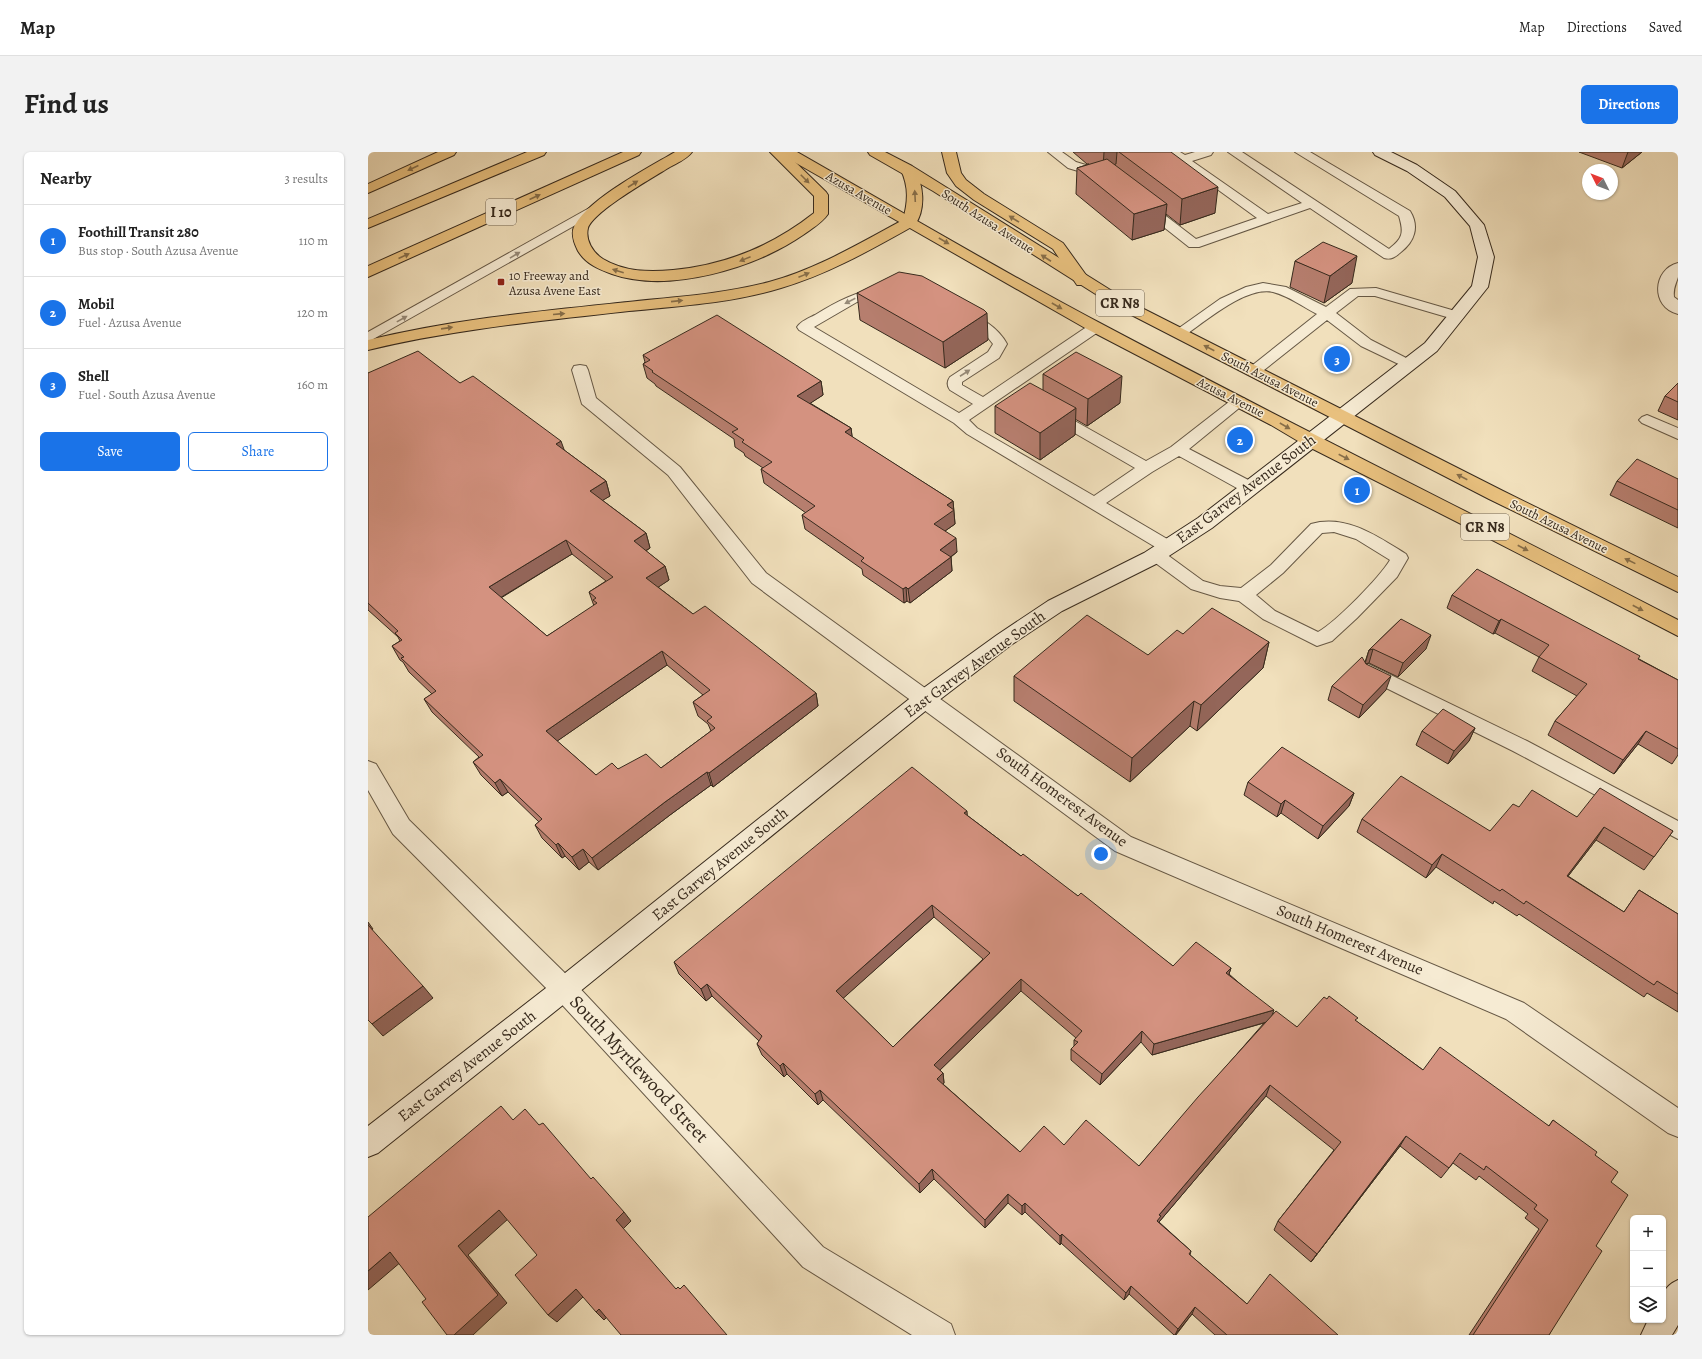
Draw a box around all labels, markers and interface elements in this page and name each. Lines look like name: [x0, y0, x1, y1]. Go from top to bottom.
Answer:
text: Map: [20, 15, 55, 41]
text: Map: [1519, 18, 1545, 37]
text: Directions: [1567, 18, 1627, 37]
text: Saved: [1649, 18, 1682, 37]
text: Find us: [24, 85, 109, 123]
button: Directions: [1581, 85, 1678, 124]
north arrow: [1582, 164, 1618, 200]
one-way arrow: [408, 165, 419, 171]
text: Nearby: [40, 167, 91, 190]
street label: Azusa Avenue: [822, 167, 895, 219]
text: 3 results: [284, 170, 328, 187]
one-way arrow: [800, 174, 810, 184]
one-way arrow: [627, 181, 638, 188]
street label: South Azusa Avenue: [938, 185, 1038, 257]
one-way arrow: [912, 190, 919, 202]
one-way arrow: [529, 194, 540, 200]
road number: I 10: [486, 199, 516, 225]
one-way arrow: [1008, 215, 1020, 222]
text: Foothill Transit 280: [78, 222, 199, 242]
text: 1: [51, 232, 55, 249]
text: 110 m: [299, 232, 328, 249]
one-way arrow: [938, 238, 950, 245]
text: Bus stop · South Azusa Avenue: [78, 242, 238, 259]
one-way arrow: [509, 252, 521, 259]
one-way arrow: [398, 253, 409, 259]
one-way arrow: [1041, 254, 1051, 262]
one-way arrow: [740, 256, 751, 262]
place label: 10 Freeway and Azusa Avene East: [508, 267, 601, 299]
one-way arrow: [612, 268, 624, 274]
one-way arrow: [798, 271, 810, 277]
marker: 10 Freeway and Azusa Avene East: [496, 277, 506, 287]
road number: CR N8: [1096, 290, 1144, 316]
text: Mobil: [78, 294, 114, 314]
one-way arrow: [671, 298, 683, 305]
one-way arrow: [844, 298, 856, 305]
one-way arrow: [1051, 302, 1063, 309]
text: 2: [50, 304, 56, 321]
text: 120 m: [297, 304, 328, 321]
one-way arrow: [553, 310, 565, 317]
text: Fuel · Azusa Avenue: [78, 314, 182, 331]
one-way arrow: [396, 316, 408, 323]
one-way arrow: [441, 325, 453, 331]
pin: 3: [1324, 344, 1350, 374]
one-way arrow: [1203, 345, 1214, 351]
street label: South Azusa Avenue: [1219, 348, 1321, 410]
text: Shell: [78, 366, 109, 386]
one-way arrow: [959, 369, 970, 377]
street label: Azusa Avenue: [1195, 373, 1267, 421]
text: 3: [50, 376, 56, 393]
text: 160 m: [297, 376, 328, 393]
text: Fuel · South Azusa Avenue: [78, 386, 216, 403]
one-way arrow: [1279, 422, 1291, 429]
pin: 2: [1227, 425, 1253, 455]
street label: East Garvey Avenue South: [1172, 429, 1321, 549]
button: Save: [40, 432, 180, 471]
button: Share: [188, 432, 328, 471]
one-way arrow: [1339, 454, 1350, 460]
one-way arrow: [1456, 474, 1467, 480]
pin: 1: [1344, 475, 1370, 505]
street label: South Azusa Avenue: [1507, 495, 1611, 557]
road number: CR N8: [1461, 514, 1509, 540]
one-way arrow: [1517, 544, 1529, 551]
one-way arrow: [1625, 558, 1636, 564]
street label: East Garvey Avenue South: [900, 605, 1050, 723]
one-way arrow: [1632, 605, 1644, 611]
street label: South Homerest Avenue: [992, 742, 1132, 852]
street label: East Garvey Avenue South: [647, 802, 793, 926]
your location: [1091, 844, 1111, 864]
street label: South Homerest Avenue: [1273, 899, 1427, 981]
street label: South Myrtlewood Street: [564, 989, 714, 1149]
street label: East Garvey Avenue South: [393, 1005, 541, 1127]
map controls: [1630, 1215, 1666, 1323]
button: +: [1630, 1215, 1666, 1251]
button: −: [1630, 1251, 1666, 1287]
button: layers: [1630, 1287, 1666, 1323]

